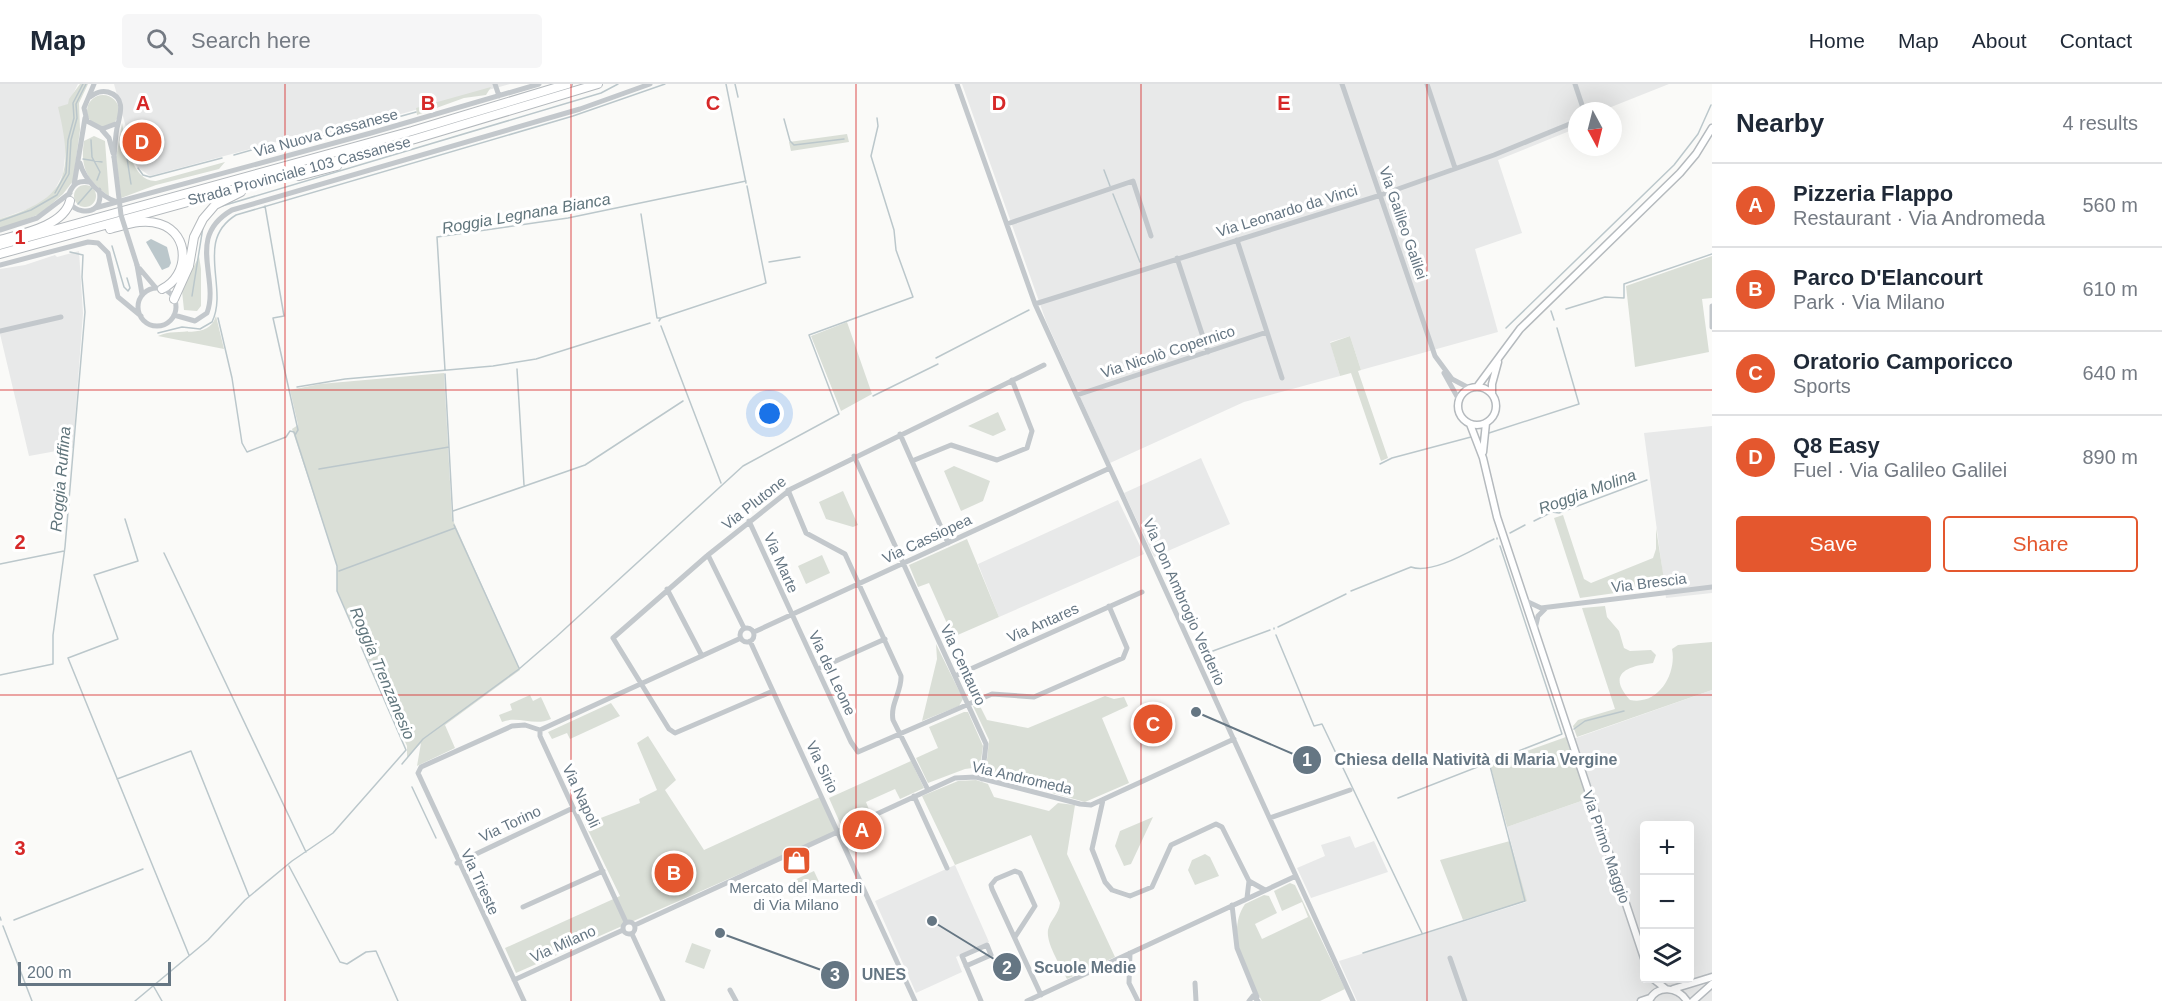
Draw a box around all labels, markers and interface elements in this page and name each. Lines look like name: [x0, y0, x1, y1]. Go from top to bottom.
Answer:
search box: [122, 14, 542, 68]
text: Map: [30, 25, 86, 56]
icon: search: [143, 25, 176, 58]
text: Search here: [191, 28, 311, 53]
text: Home: [1809, 29, 1865, 52]
text: Map: [1898, 29, 1939, 52]
text: About: [1972, 29, 2027, 52]
text: Contact: [2060, 29, 2132, 52]
text: A: [136, 92, 150, 114]
text: B: [421, 92, 435, 114]
text: C: [706, 92, 720, 114]
text: D: [992, 92, 1006, 114]
text: E: [1277, 92, 1291, 114]
north arrow: [1568, 102, 1622, 156]
street label: Via Nuova Cassanese: [252, 105, 400, 160]
text: Nearby: [1736, 108, 1824, 138]
text: 4 results: [2062, 112, 2138, 134]
pin: D: [122, 120, 162, 164]
street label: Strada Provinciale 103 Cassanese: [186, 133, 412, 209]
street label: Via Galileo Galilei: [1376, 164, 1431, 281]
street label: Via Leonardo da Vinci: [1214, 181, 1359, 240]
text: Pizzeria Flappo: [1793, 181, 1953, 206]
water label: Roggia Legnana Bianca: [441, 190, 612, 237]
text: A: [1748, 194, 1763, 216]
text: 560 m: [2082, 194, 2138, 216]
text: Restaurant · Via Andromeda: [1793, 207, 2045, 229]
text: 1: [14, 226, 26, 248]
text: Parco D'Elancourt: [1793, 265, 1983, 290]
text: B: [1748, 278, 1763, 300]
text: 610 m: [2082, 278, 2138, 300]
text: Park · Via Milano: [1793, 291, 1945, 313]
street label: Via Nicolò Copernico: [1099, 322, 1237, 381]
text: Oratorio Camporicco: [1793, 349, 2013, 374]
text: C: [1748, 362, 1763, 384]
text: 640 m: [2082, 362, 2138, 384]
text: Sports: [1793, 375, 1851, 397]
your location: [755, 399, 784, 428]
water label: Roggia Ruffina: [47, 425, 74, 533]
text: Q8 Easy: [1793, 433, 1880, 458]
text: D: [1748, 446, 1763, 468]
text: 890 m: [2082, 446, 2138, 468]
text: Fuel · Via Galileo Galilei: [1793, 459, 2007, 481]
water label: Roggia Molina: [1536, 466, 1638, 517]
street label: Via Plutone: [718, 472, 789, 533]
street label: Via Cassiopea: [879, 510, 975, 567]
street label: Via Don Ambrogio Verderio: [1140, 516, 1229, 688]
button: Save: [1736, 516, 1931, 572]
button: Share: [1943, 516, 2138, 572]
street label: Via Marte: [761, 530, 802, 595]
text: 2: [14, 531, 26, 553]
street label: Via Brescia: [1610, 569, 1688, 596]
street label: Via Antares: [1004, 599, 1081, 646]
water label: Roggia Trenzanesio: [347, 605, 418, 742]
street label: Via Centauro: [937, 622, 990, 708]
street label: Via del Leone: [805, 628, 859, 718]
pin: C: [1134, 702, 1172, 746]
street label: Via Sirio: [803, 738, 842, 796]
callout: Chiesa della Natività di Maria Vergine: [1292, 743, 1629, 777]
text: 1: [1302, 750, 1312, 770]
text: Chiesa della Natività di Maria Vergine: [1335, 751, 1617, 768]
street label: Via Andromeda: [970, 758, 1074, 797]
street label: Via Napoli: [559, 761, 604, 830]
street label: Via Primo Maggio: [1579, 788, 1634, 905]
street label: Via Torino: [476, 802, 543, 845]
pin: A: [842, 808, 882, 852]
map controls: [1640, 821, 1694, 983]
button: +: [1640, 821, 1694, 875]
text: 3: [14, 837, 26, 859]
shop icon: Mercato del Martedì di Via Milano: [780, 845, 812, 877]
street label: Via Trieste: [458, 846, 503, 917]
pin: B: [654, 850, 694, 896]
button: −: [1640, 875, 1694, 929]
place label: Mercato del Martedì di Via Milano: [729, 879, 863, 913]
street label: Via Milano: [527, 922, 598, 965]
button: layers: [1640, 929, 1694, 983]
callout: Scuole Medie: [992, 950, 1148, 984]
callout: UNES: [820, 958, 918, 992]
text: 2: [1002, 958, 1012, 978]
scale bar: [18, 959, 171, 986]
text: Scuole Medie: [1034, 959, 1136, 976]
text: 200 m: [27, 964, 71, 981]
text: 3: [830, 965, 840, 985]
text: UNES: [862, 966, 907, 983]

